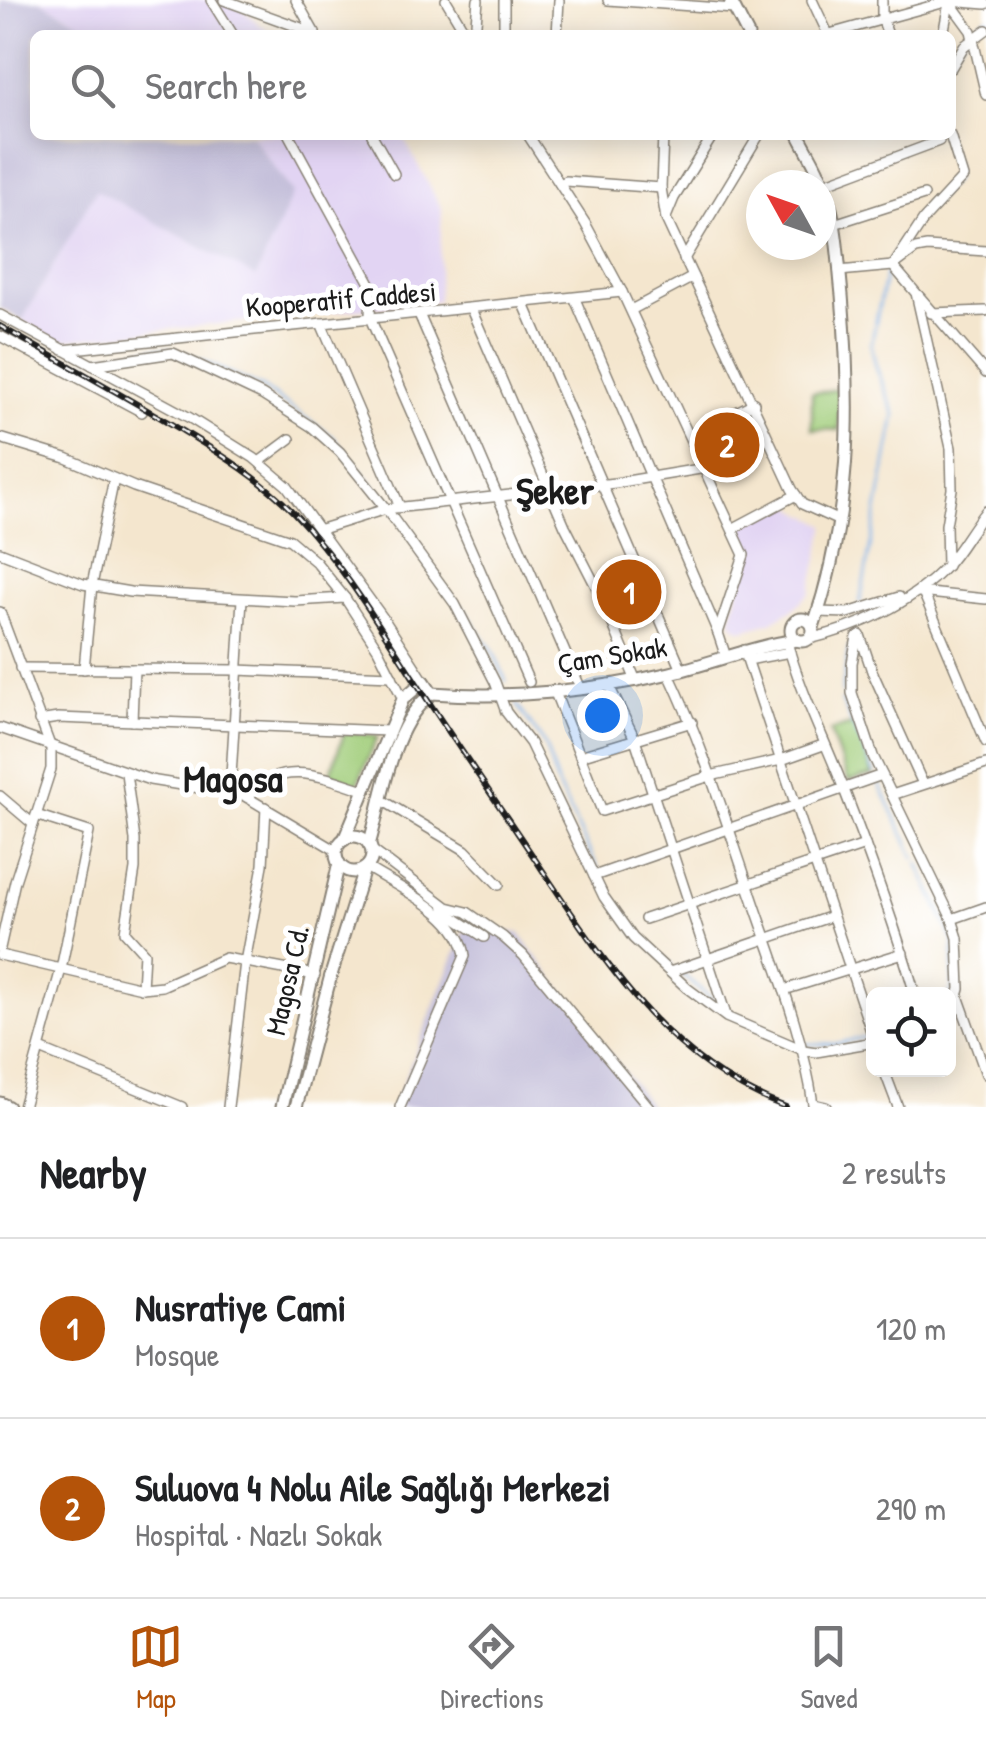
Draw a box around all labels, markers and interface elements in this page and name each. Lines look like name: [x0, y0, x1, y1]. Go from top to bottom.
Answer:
search box: [30, 30, 956, 140]
icon: search: [65, 58, 120, 113]
text: Search here: [145, 59, 307, 111]
north arrow: [746, 170, 836, 260]
street label: Kooperatif Caddesi: [244, 272, 438, 326]
pin: 2: [694, 408, 760, 482]
district label: Şeker: [516, 464, 594, 516]
pin: 1: [596, 554, 662, 630]
street label: Çam Sokak: [555, 628, 670, 682]
your location: [577, 690, 628, 741]
district label: Magosa: [183, 752, 283, 805]
street label: Magosa Cd.: [256, 921, 318, 1039]
map controls: [866, 987, 956, 1077]
button: locate: [866, 987, 956, 1077]
text: Nearby: [40, 1144, 147, 1201]
text: 2 results: [842, 1151, 946, 1194]
text: Nusratiye Cami: [135, 1281, 346, 1333]
text: 1: [67, 1307, 78, 1350]
text: 120 m: [876, 1307, 946, 1350]
text: Mosque: [135, 1333, 220, 1376]
text: Suluova 4 Nolu Aile Sağlığı Merkezi: [135, 1461, 611, 1513]
text: 2: [65, 1487, 80, 1530]
text: 290 m: [876, 1487, 946, 1530]
text: Hospital · Nazlı Sokak: [135, 1513, 382, 1556]
tab: Map: [128, 1619, 183, 1717]
tab: Directions: [440, 1619, 543, 1717]
tab: Saved: [800, 1619, 858, 1717]

